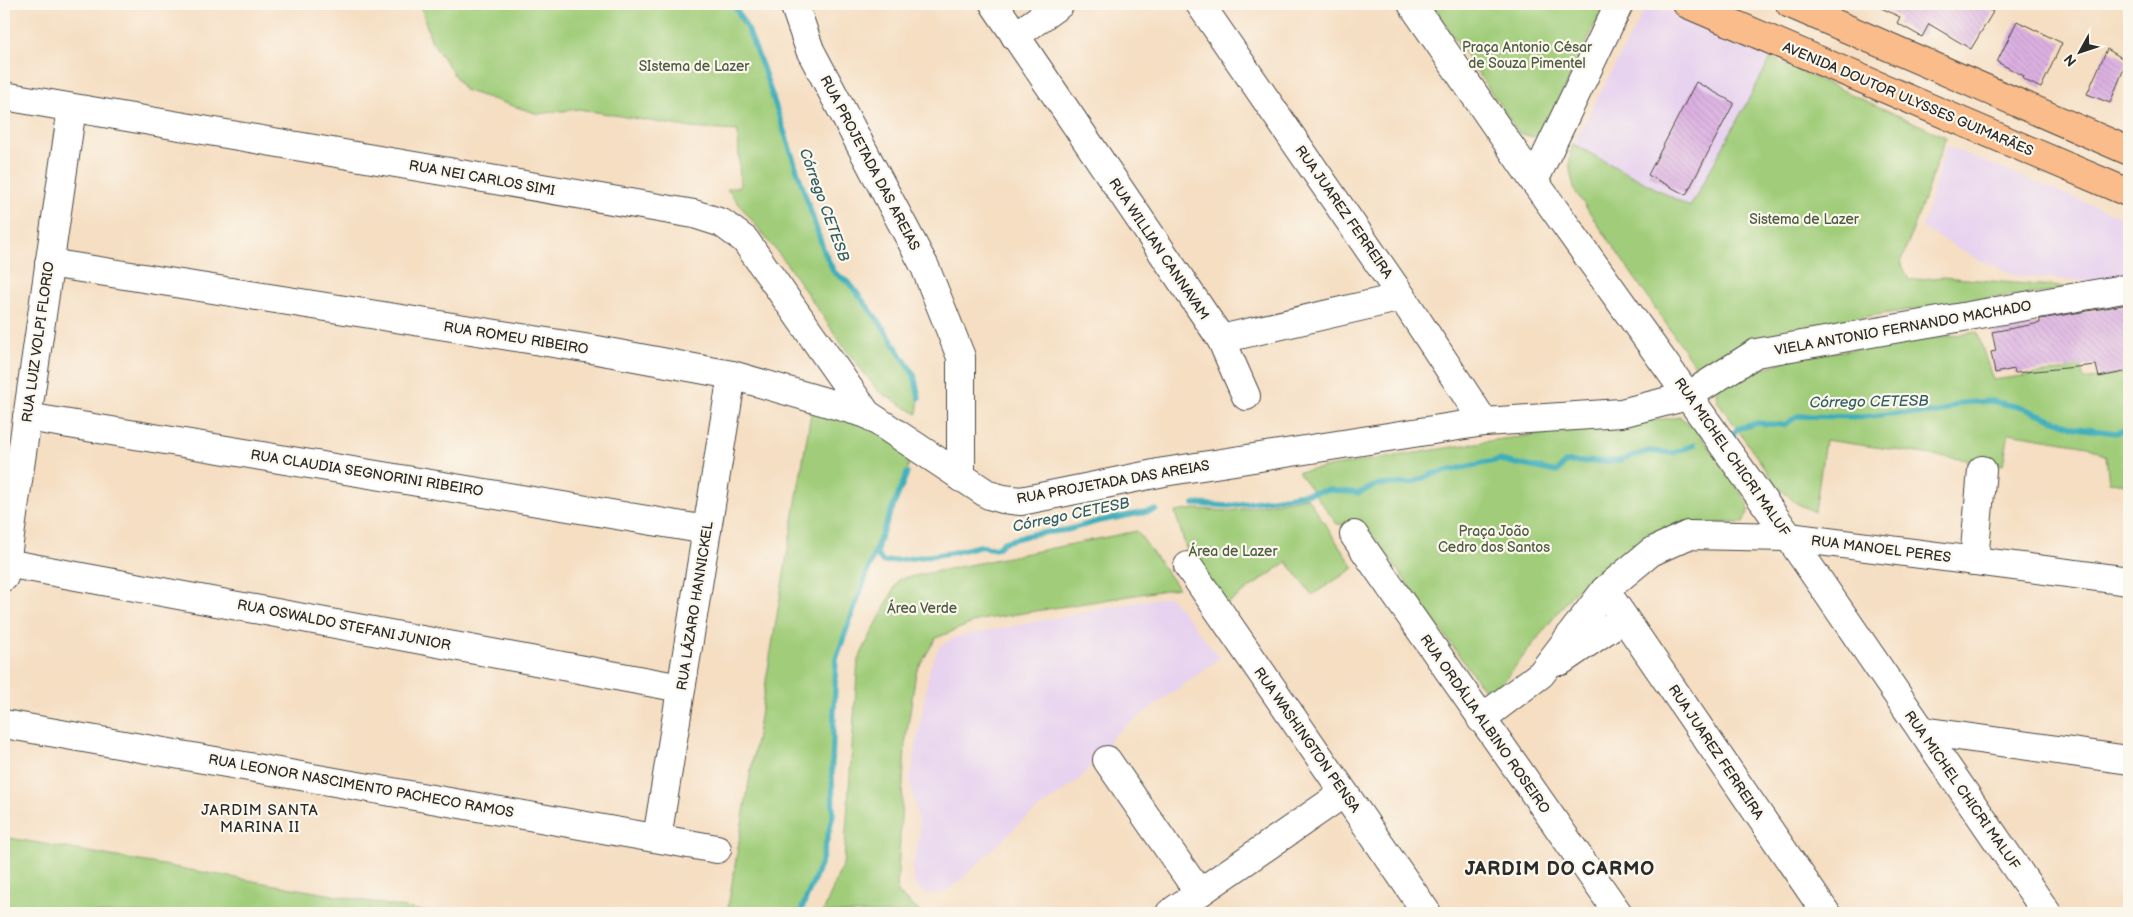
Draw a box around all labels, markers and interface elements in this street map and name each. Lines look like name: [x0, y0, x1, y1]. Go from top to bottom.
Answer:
north arrow: [2056, 28, 2106, 78]
street label: AVENIDA DOUTOR ULYSSES GUIMARÃES: [1780, 37, 2036, 160]
park label: Praça Antonio César de Souza Pimentel: [1462, 39, 1593, 72]
text: N: [2061, 51, 2080, 70]
park label: SIstema de Lazer: [639, 58, 750, 75]
street label: RUA PROJETADA DAS AREIAS: [817, 73, 923, 253]
street label: RUA JUAREZ FERREIRA: [1292, 142, 1397, 282]
water label: Córrego CETESB: [795, 146, 853, 264]
street label: RUA NEI CARLOS SIMI: [408, 157, 556, 199]
street label: RUA WILLIAN CANNAVAM: [1105, 175, 1213, 323]
park label: Sistema de Lazer: [1749, 211, 1860, 228]
street label: RUA LUIZ VOLPI FLORIO: [18, 260, 58, 424]
street label: VIELA ANTONIO FERNANDO MACHADO: [1773, 297, 2033, 359]
street label: RUA ROMEU RIBEIRO: [442, 318, 590, 358]
street label: RUA MICHEL CHICRI MALUF: [1671, 374, 1794, 540]
water label: Córrego CETESB: [1809, 391, 1929, 413]
street label: RUA CLAUDIA SEGNORINI RIBEIRO: [249, 446, 485, 500]
street label: RUA PROJETADA DAS AREIAS: [1015, 457, 1211, 507]
water label: Córrego CETESB: [1011, 493, 1131, 537]
street label: RUA LÁZARO HANNICKEL: [672, 520, 717, 692]
park label: Praça João Cedro dos Santos: [1438, 523, 1550, 556]
street label: RUA MANOEL PERES: [1810, 532, 1952, 566]
park label: Área de Lazer: [1189, 542, 1278, 560]
street label: RUA OSWALDO STEFANI JUNIOR: [236, 596, 452, 654]
park label: Área Verde: [887, 599, 957, 617]
street label: RUA ORDÁLIA ALBINO ROSEIRO: [1416, 631, 1555, 817]
street label: RUA WASHINGTON PENSA: [1250, 664, 1364, 816]
street label: RUA JUAREZ FERREIRA: [1665, 682, 1768, 823]
street label: RUA MICHEL CHICRI MALUF: [1901, 707, 2024, 873]
street label: RUA LEONOR NASCIMENTO PACHECO RAMOS: [207, 751, 515, 821]
district label: JARDIM SANTA MARINA II: [201, 801, 319, 837]
district label: JARDIM DO CARMO: [1465, 858, 1655, 881]

